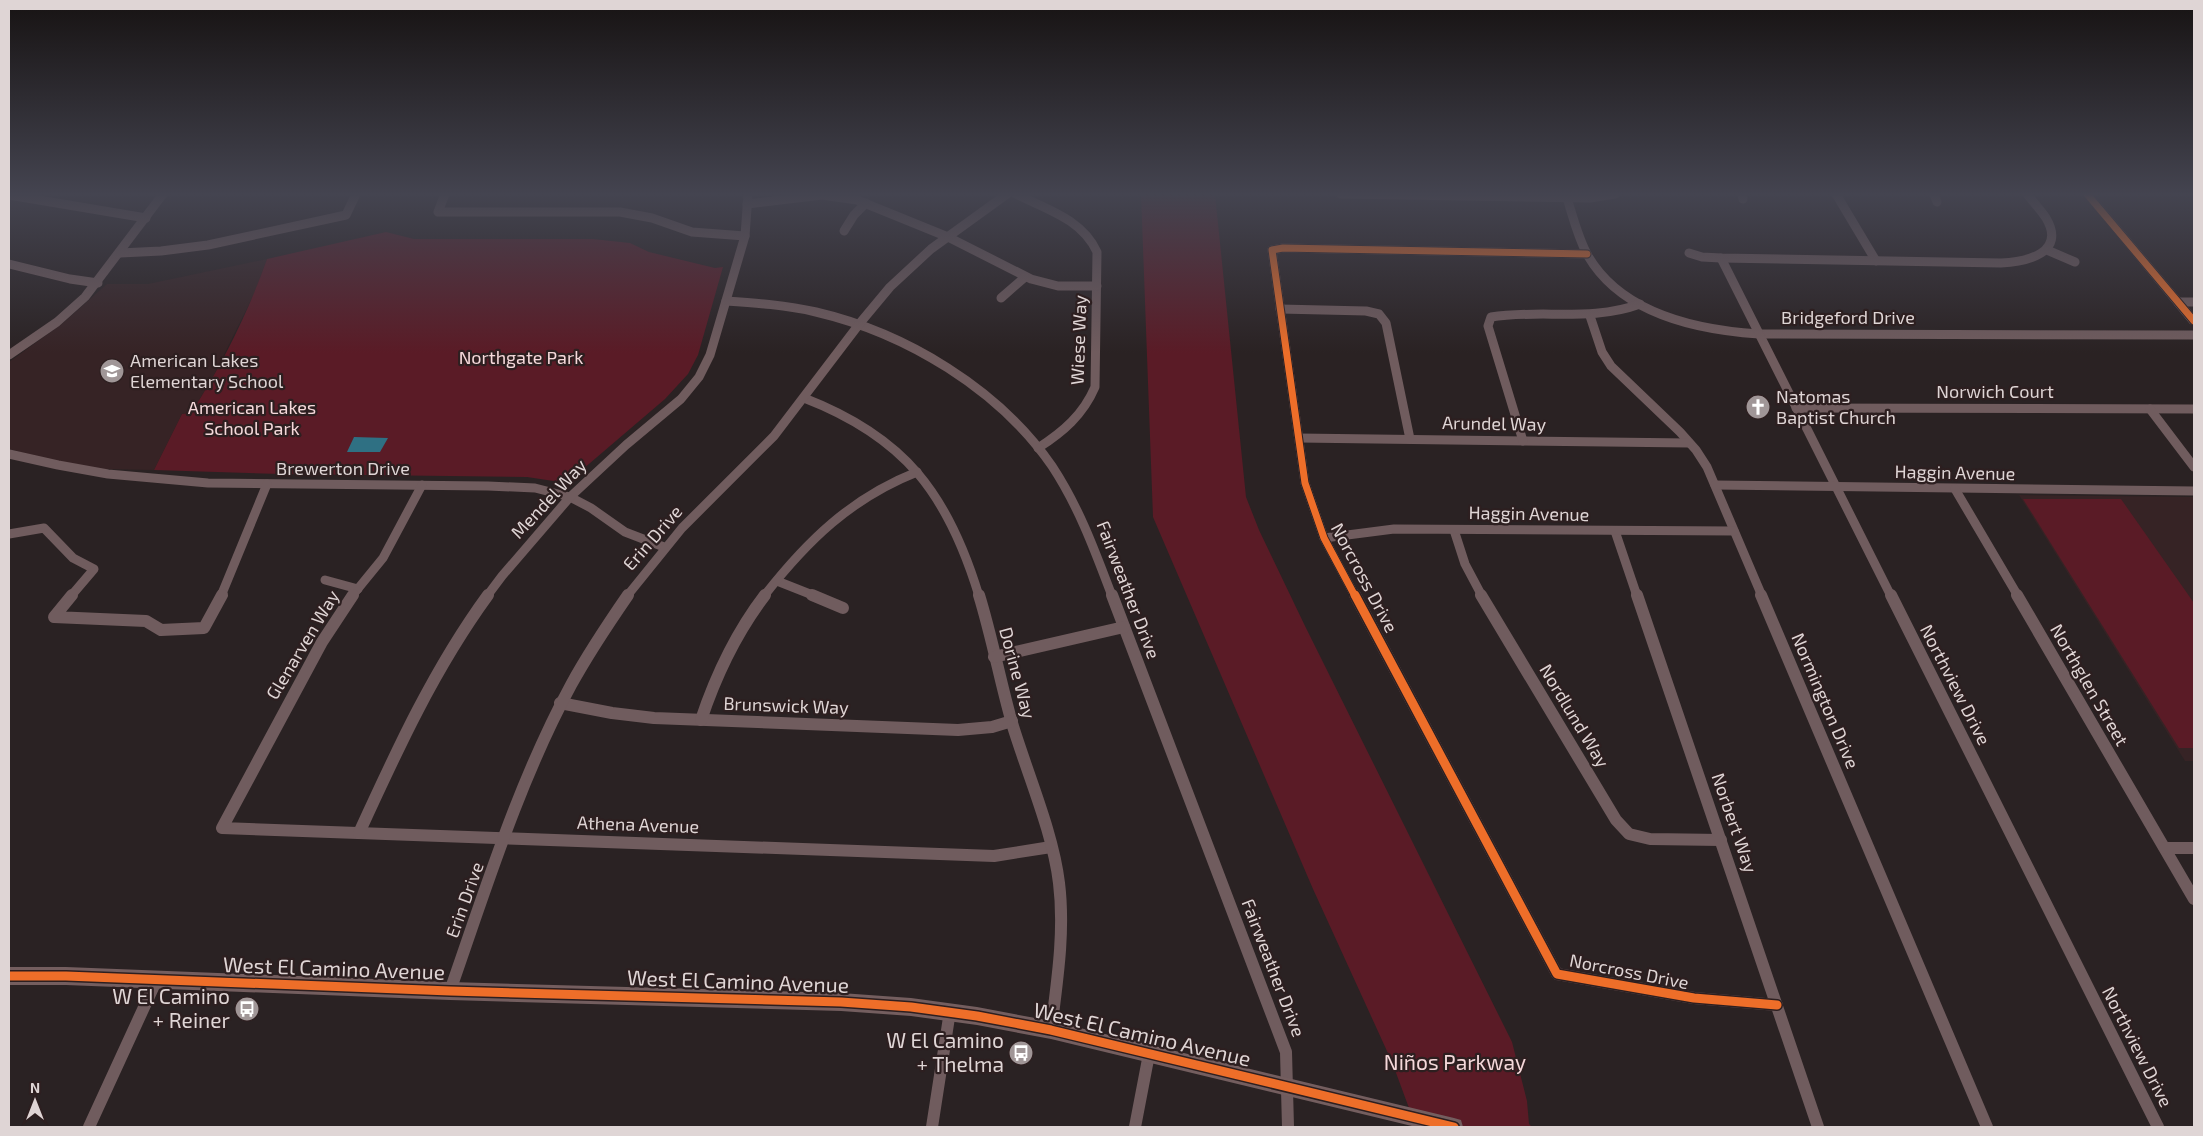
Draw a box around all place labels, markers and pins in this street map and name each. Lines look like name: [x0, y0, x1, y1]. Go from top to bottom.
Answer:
place label: American Lakes Elementary School: [130, 349, 284, 392]
school or university icon: American Lakes Elementary School: [99, 358, 125, 384]
place label: Natomas Baptist Church: [1776, 385, 1896, 428]
church icon: Natomas Baptist Church: [1745, 394, 1771, 420]
place label: W El Camino + Reiner: [112, 983, 231, 1032]
bus stop icon: W El Camino + Reiner: [234, 996, 260, 1022]
place label: W El Camino + Thelma: [886, 1027, 1004, 1076]
bus stop icon: W El Camino + Thelma: [1008, 1040, 1034, 1066]

